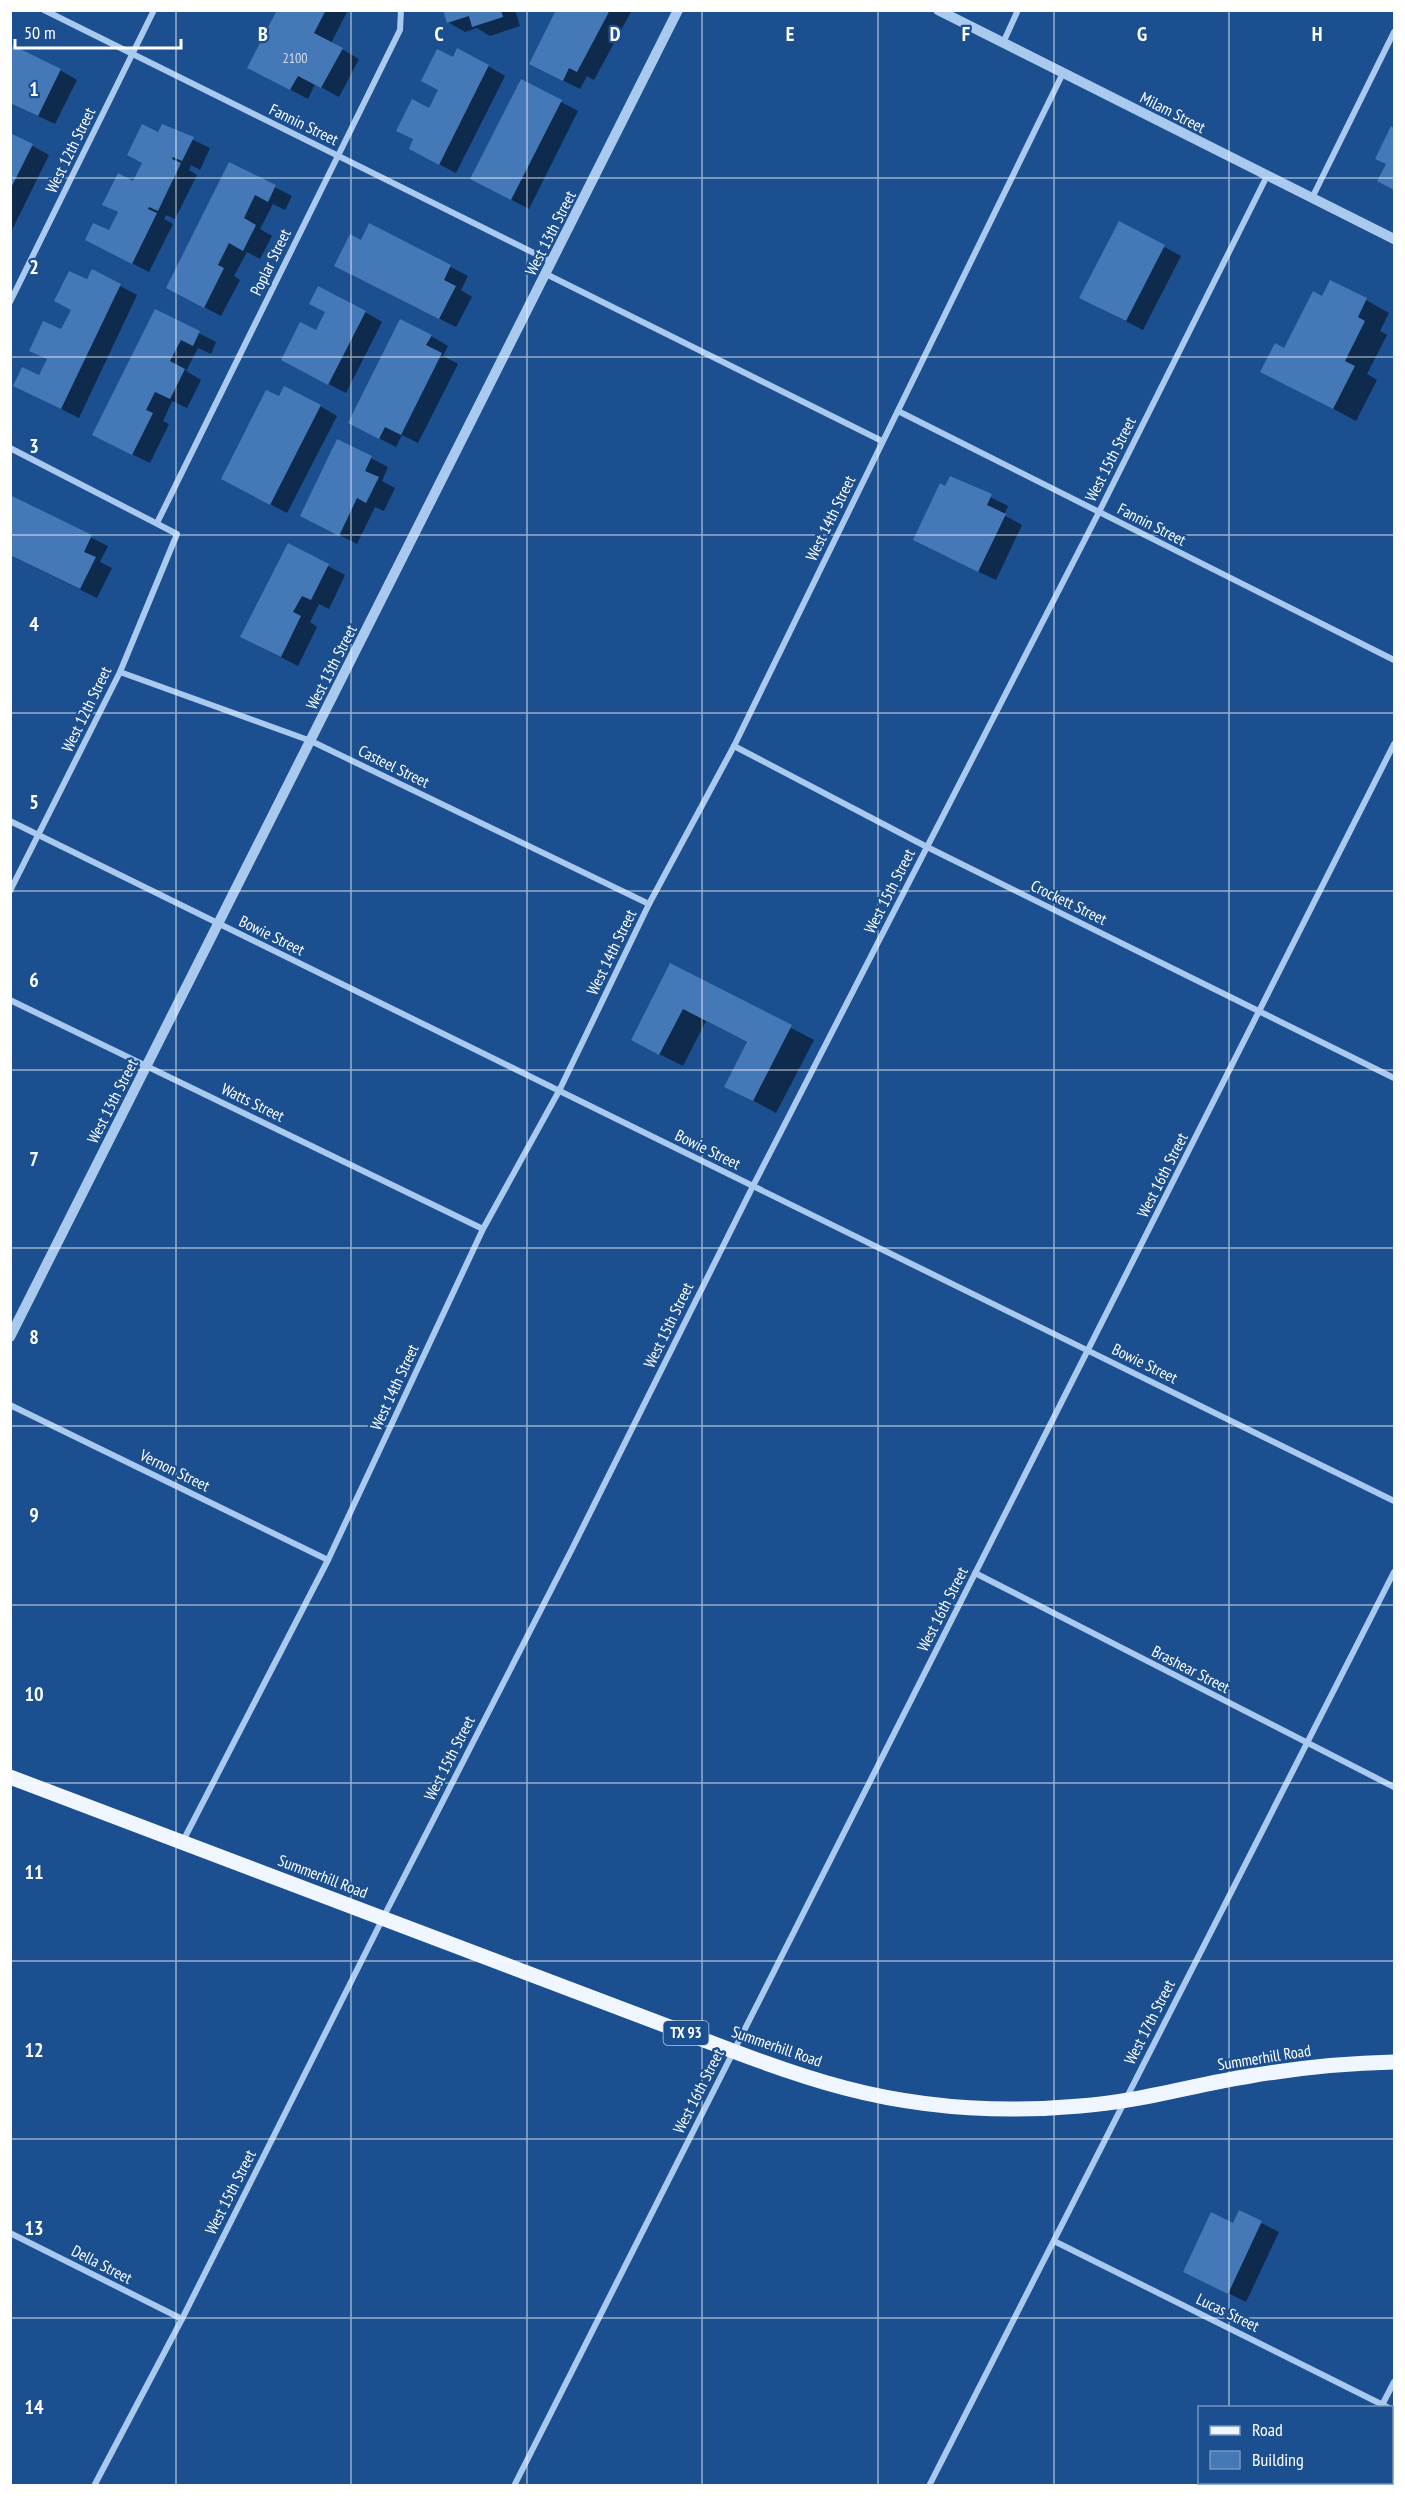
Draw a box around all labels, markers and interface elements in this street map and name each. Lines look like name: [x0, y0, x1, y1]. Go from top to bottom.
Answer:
scale bar: [15, 12, 182, 50]
text: 50 m: [24, 21, 56, 44]
text: B: [258, 21, 268, 47]
text: C: [434, 21, 444, 47]
text: D: [610, 21, 621, 47]
text: E: [786, 21, 794, 47]
text: F: [962, 21, 970, 47]
text: G: [1137, 21, 1147, 47]
text: H: [1312, 21, 1322, 47]
house number: 2100: [282, 49, 308, 67]
text: 1: [29, 76, 39, 102]
street label: Milam Street: [1137, 87, 1210, 137]
street label: Fannin Street: [266, 99, 342, 149]
street label: West 12th Street: [41, 104, 99, 196]
street label: West 13th Street: [520, 187, 580, 279]
street label: Poplar Street: [245, 225, 295, 299]
text: 2: [29, 254, 39, 280]
street label: West 15th Street: [1080, 413, 1140, 505]
text: 3: [29, 433, 39, 459]
street label: West 14th Street: [801, 472, 859, 564]
street label: Fannin Street: [1114, 498, 1190, 550]
text: 4: [29, 611, 39, 637]
street label: West 13th Street: [301, 621, 361, 713]
street label: West 12th Street: [57, 663, 115, 755]
street label: Casteel Street: [355, 740, 433, 792]
text: 5: [29, 789, 39, 815]
street label: West 15th Street: [859, 845, 919, 937]
street label: Crockett Street: [1028, 875, 1111, 929]
street label: West 14th Street: [582, 906, 640, 998]
street label: Bowie Street: [236, 911, 309, 960]
text: 6: [29, 967, 39, 993]
street label: West 13th Street: [82, 1055, 142, 1147]
street label: Watts Street: [218, 1078, 288, 1126]
street label: Bowie Street: [672, 1125, 745, 1174]
street label: West 16th Street: [1132, 1129, 1192, 1221]
text: 7: [29, 1146, 39, 1172]
street label: West 15th Street: [639, 1279, 697, 1371]
text: 8: [29, 1324, 39, 1350]
street label: Bowie Street: [1109, 1339, 1182, 1388]
street label: West 14th Street: [365, 1340, 423, 1433]
street label: Vernon Street: [136, 1444, 214, 1496]
text: 9: [29, 1502, 39, 1528]
street label: West 16th Street: [912, 1563, 972, 1655]
street label: Brashear Street: [1149, 1641, 1234, 1697]
text: 10: [24, 1681, 44, 1707]
street label: West 15th Street: [419, 1712, 479, 1804]
street label: Summerhill Road: [275, 1850, 371, 1902]
text: 11: [24, 1859, 44, 1885]
street label: West 17th Street: [1119, 1976, 1179, 2068]
road number: TX 93: [664, 2021, 708, 2045]
street label: Summerhill Road: [729, 2021, 825, 2071]
text: 12: [24, 2037, 44, 2063]
street label: Summerhill Road: [1216, 2040, 1312, 2074]
street label: West 16th Street: [668, 2045, 728, 2137]
street label: West 15th Street: [200, 2146, 260, 2238]
text: 13: [24, 2215, 44, 2241]
street label: Della Street: [68, 2240, 136, 2288]
street label: Lucas Street: [1193, 2288, 1263, 2336]
text: 14: [24, 2394, 44, 2420]
legend: [1198, 2406, 1393, 2484]
text: Road: [1252, 2418, 1283, 2441]
text: Building: [1252, 2448, 1304, 2471]

